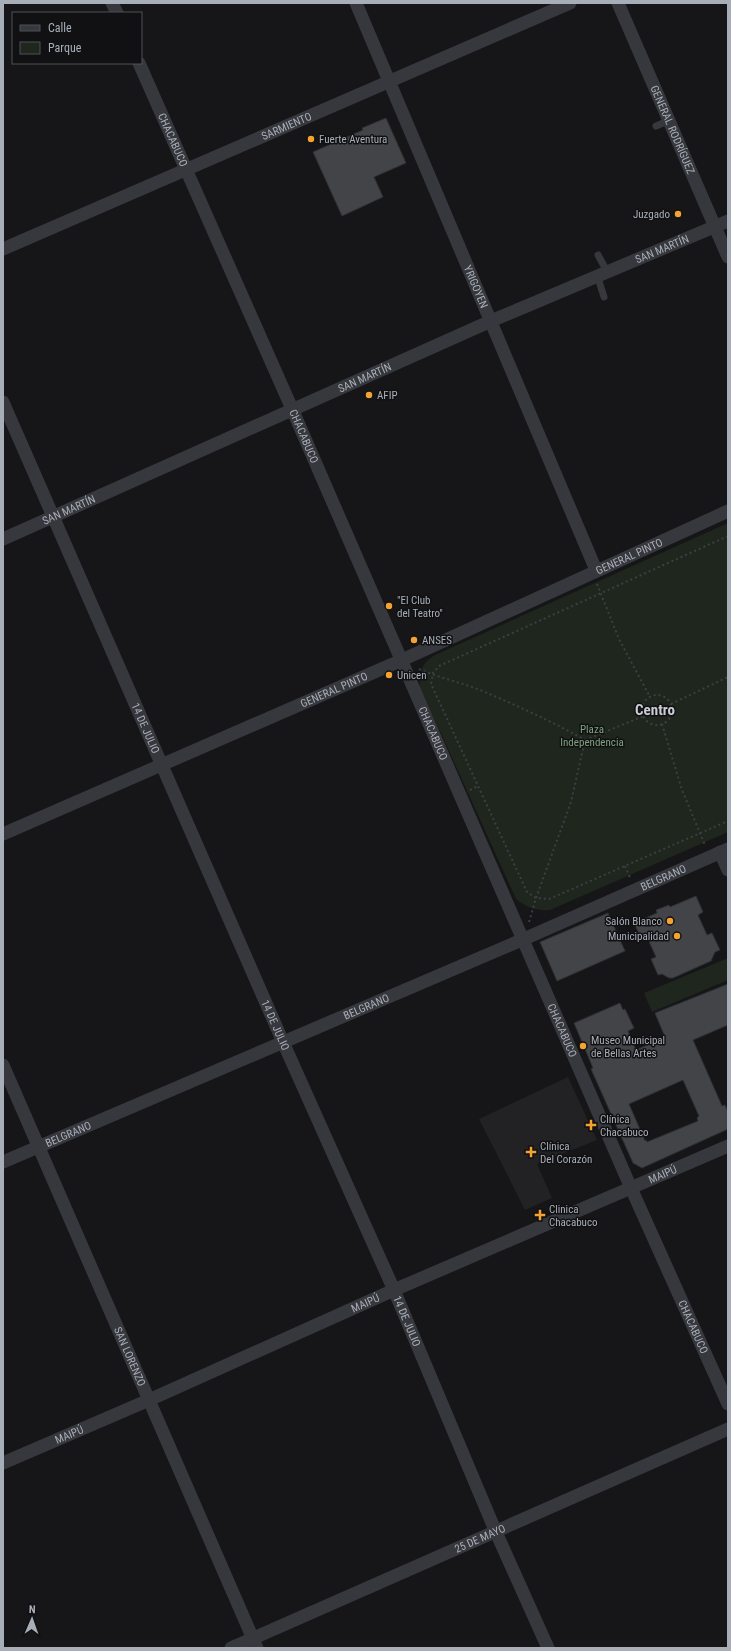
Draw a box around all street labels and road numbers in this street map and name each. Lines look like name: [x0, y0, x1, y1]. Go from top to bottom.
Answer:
street label: GENERAL RODRÍGUEZ: [647, 83, 697, 176]
street label: SARMIENTO: [260, 110, 314, 143]
street label: CHACABUCO: [155, 111, 190, 169]
street label: SAN MARTÍN: [633, 232, 691, 266]
street label: YRIGOYEN: [461, 263, 490, 310]
street label: SAN MARTÍN: [336, 360, 393, 395]
street label: CHACABUCO: [286, 408, 321, 465]
street label: SAN MARTÍN: [40, 493, 98, 528]
street label: GENERAL PINTO: [594, 536, 665, 578]
street label: GENERAL PINTO: [299, 670, 370, 710]
street label: 14 DE JULIO: [128, 701, 162, 756]
street label: CHACABUCO: [415, 705, 450, 762]
street label: BELGRANO: [639, 862, 688, 894]
street label: BELGRANO: [341, 992, 391, 1023]
street label: 14 DE JULIO: [258, 998, 292, 1052]
street label: CHACABUCO: [545, 1002, 579, 1059]
street label: BELGRANO: [44, 1119, 93, 1150]
street label: MAIPÚ: [646, 1163, 679, 1187]
street label: MAIPÚ: [349, 1291, 382, 1315]
street label: 14 DE JULIO: [390, 1294, 423, 1349]
street label: CHACABUCO: [675, 1298, 710, 1356]
street label: SAN LORENZO: [111, 1325, 148, 1388]
street label: MAIPÚ: [53, 1423, 86, 1447]
street label: 25 DE MAYO: [453, 1522, 508, 1556]

